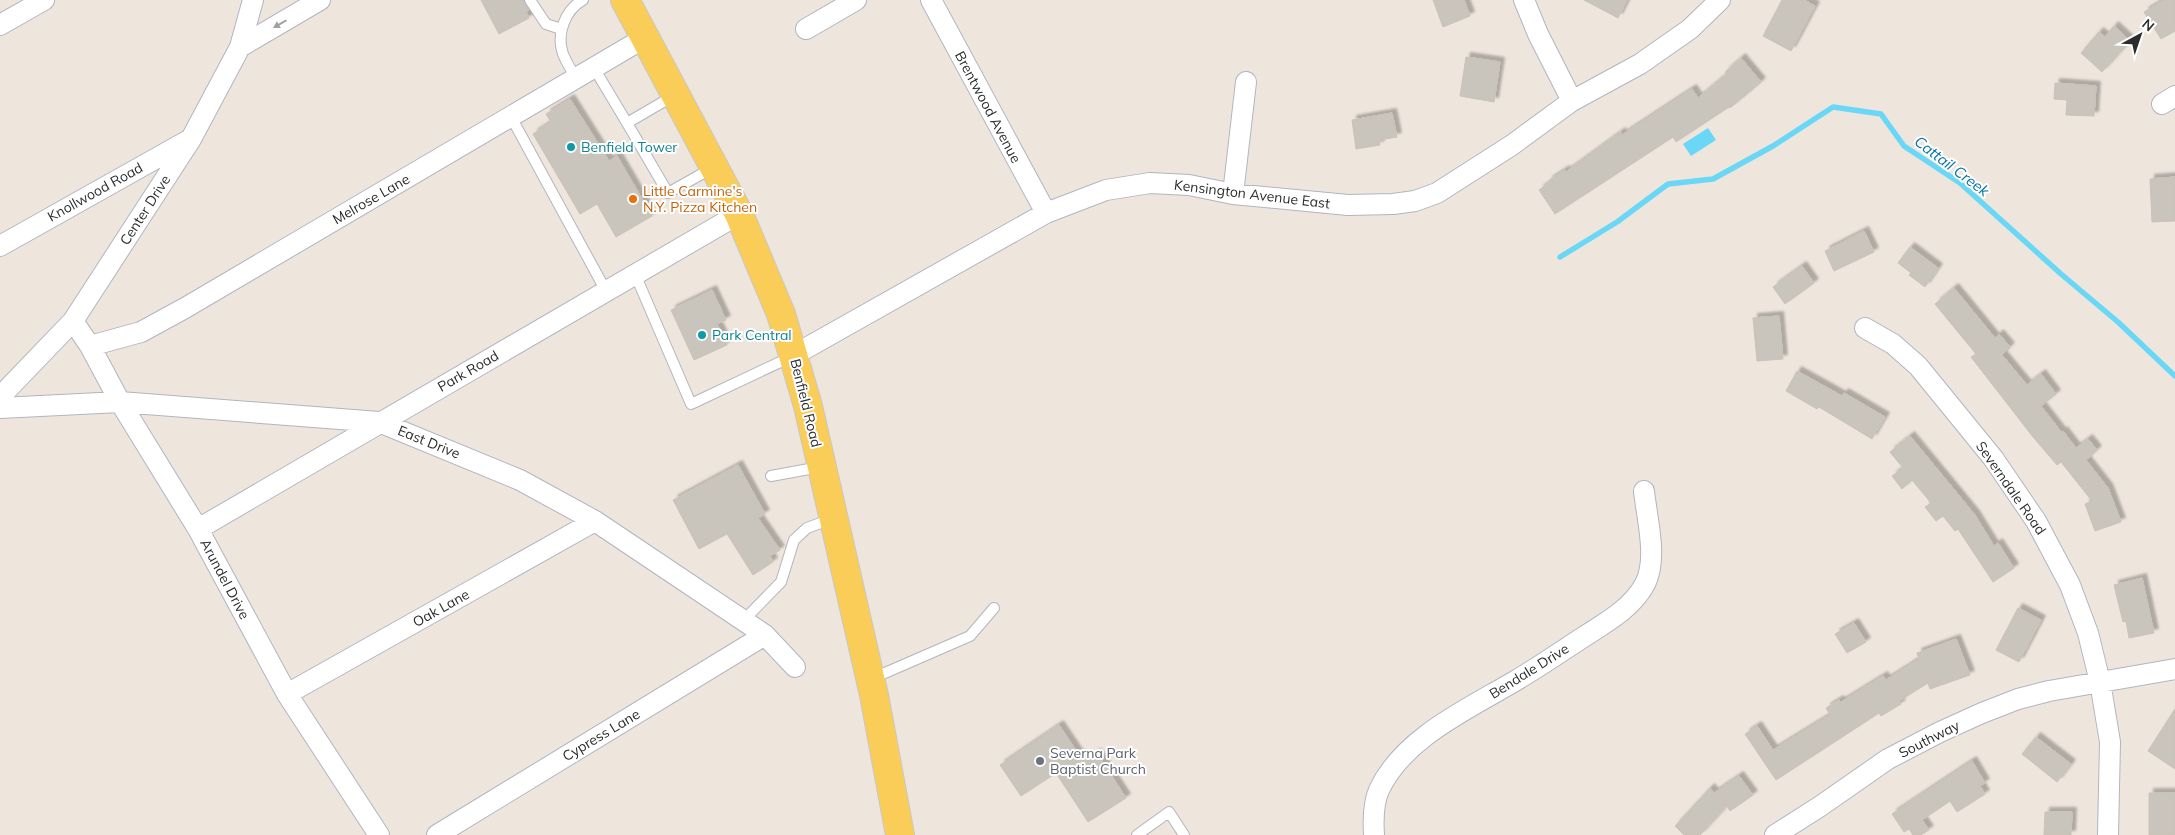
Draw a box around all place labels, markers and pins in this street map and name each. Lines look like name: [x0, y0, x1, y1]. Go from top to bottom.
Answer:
place label: Benfield Tower: [581, 138, 678, 156]
marker: Benfield Tower: [565, 141, 577, 153]
place label: Little Carmine's N.Y. Pizza Kitchen: [643, 182, 757, 216]
marker: Little Carmine's N.Y. Pizza Kitchen: [627, 193, 639, 205]
place label: Park Central: [712, 326, 792, 344]
marker: Park Central: [696, 329, 708, 341]
place label: Severna Park Baptist Church: [1050, 744, 1146, 778]
marker: Severna Park Baptist Church: [1034, 755, 1046, 767]

